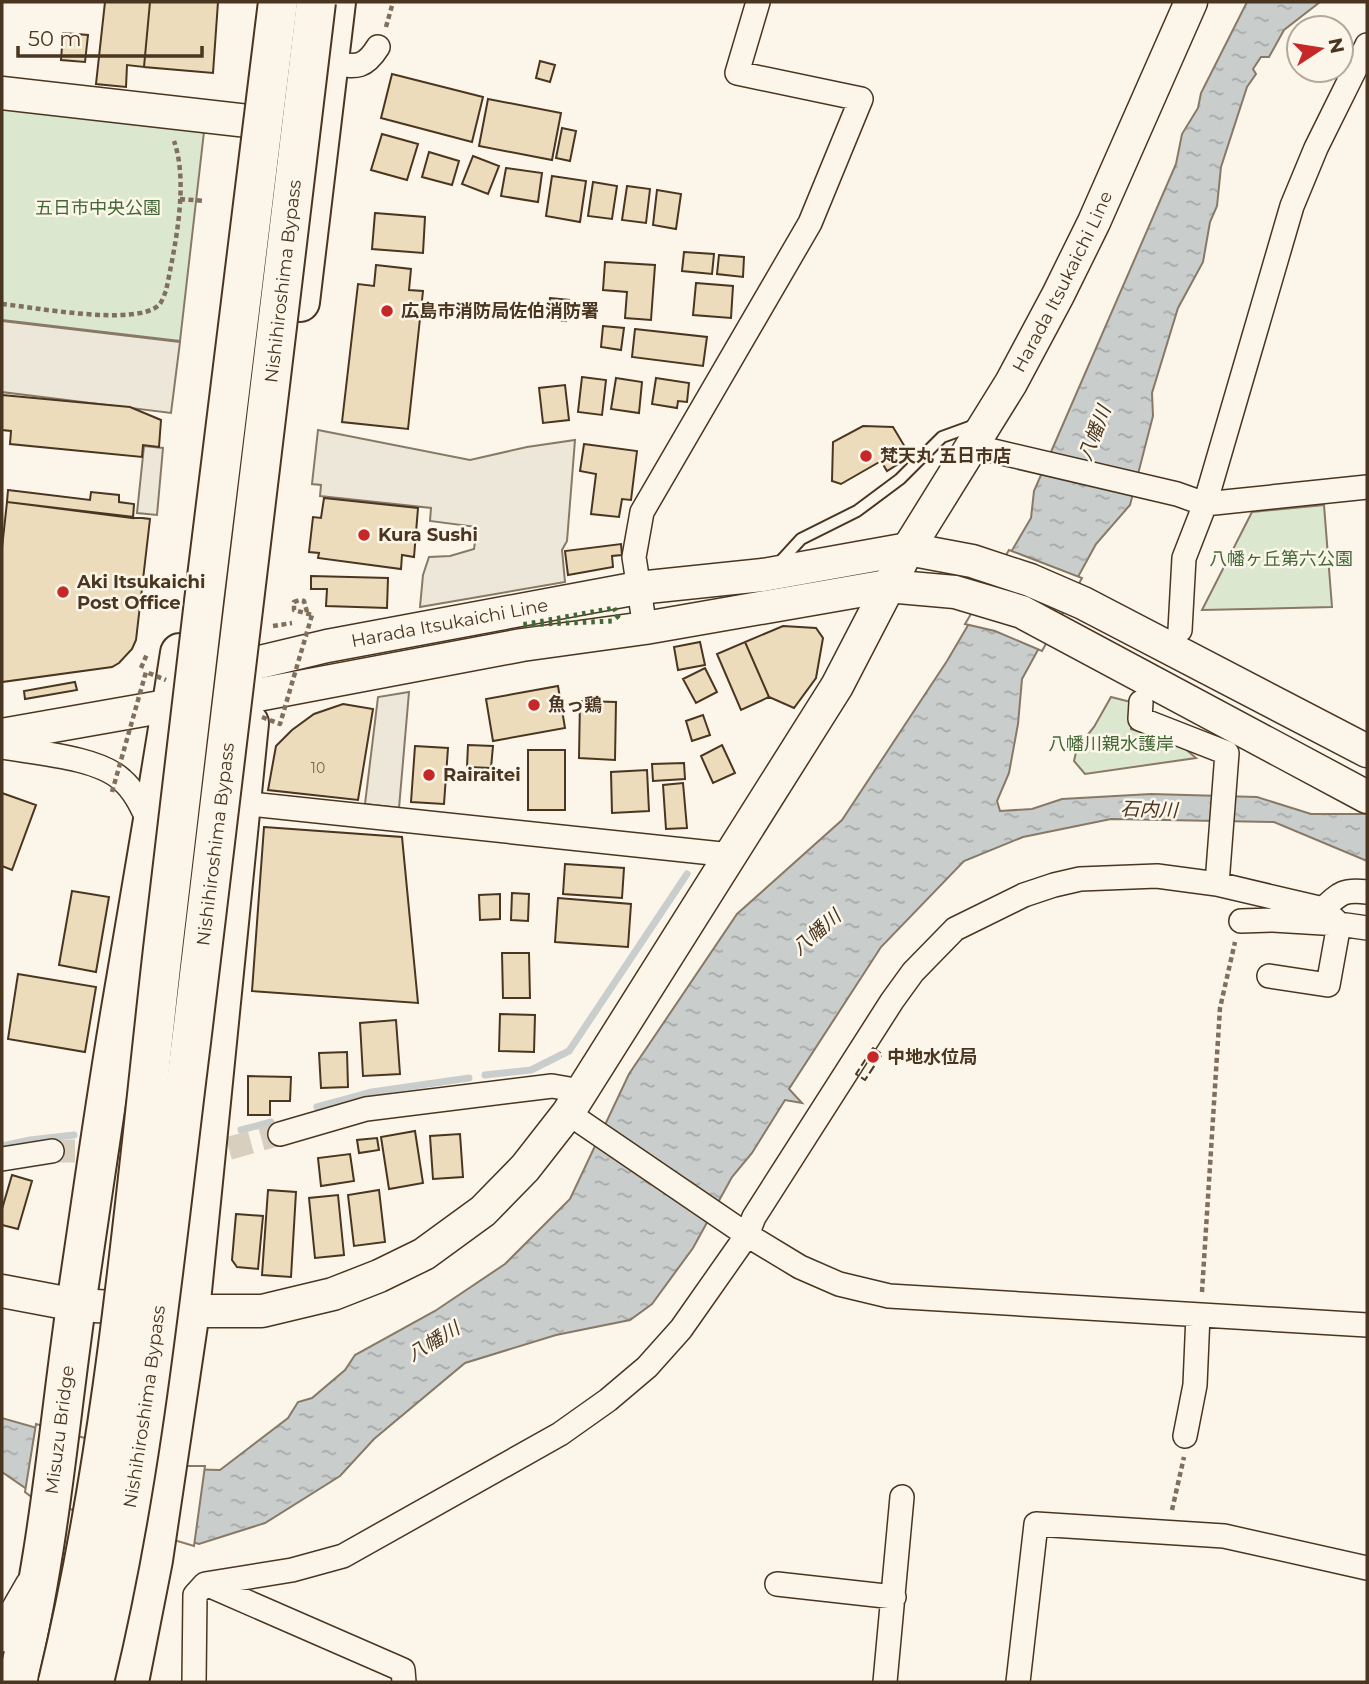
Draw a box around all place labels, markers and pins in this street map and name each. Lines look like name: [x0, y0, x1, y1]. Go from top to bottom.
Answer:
place label: 広島市消防局佐伯消防署: [401, 300, 599, 322]
marker: 広島市消防局佐伯消防署: [379, 303, 395, 319]
place label: 梵天丸 五日市店: [880, 445, 1011, 467]
marker: 梵天丸 五日市店: [858, 448, 874, 464]
place label: Kura Sushi: [378, 524, 478, 546]
marker: Kura Sushi: [356, 527, 372, 543]
place label: Aki Itsukaichi Post Office: [76, 571, 205, 614]
marker: Aki Itsukaichi Post Office: [55, 584, 71, 600]
place label: 魚っ鶏: [548, 694, 602, 716]
marker: 魚っ鶏: [526, 697, 542, 713]
place label: Rairaitei: [443, 764, 521, 786]
marker: Rairaitei: [421, 767, 437, 783]
place label: 中地水位局: [887, 1046, 977, 1068]
marker: 中地水位局: [865, 1049, 881, 1065]

